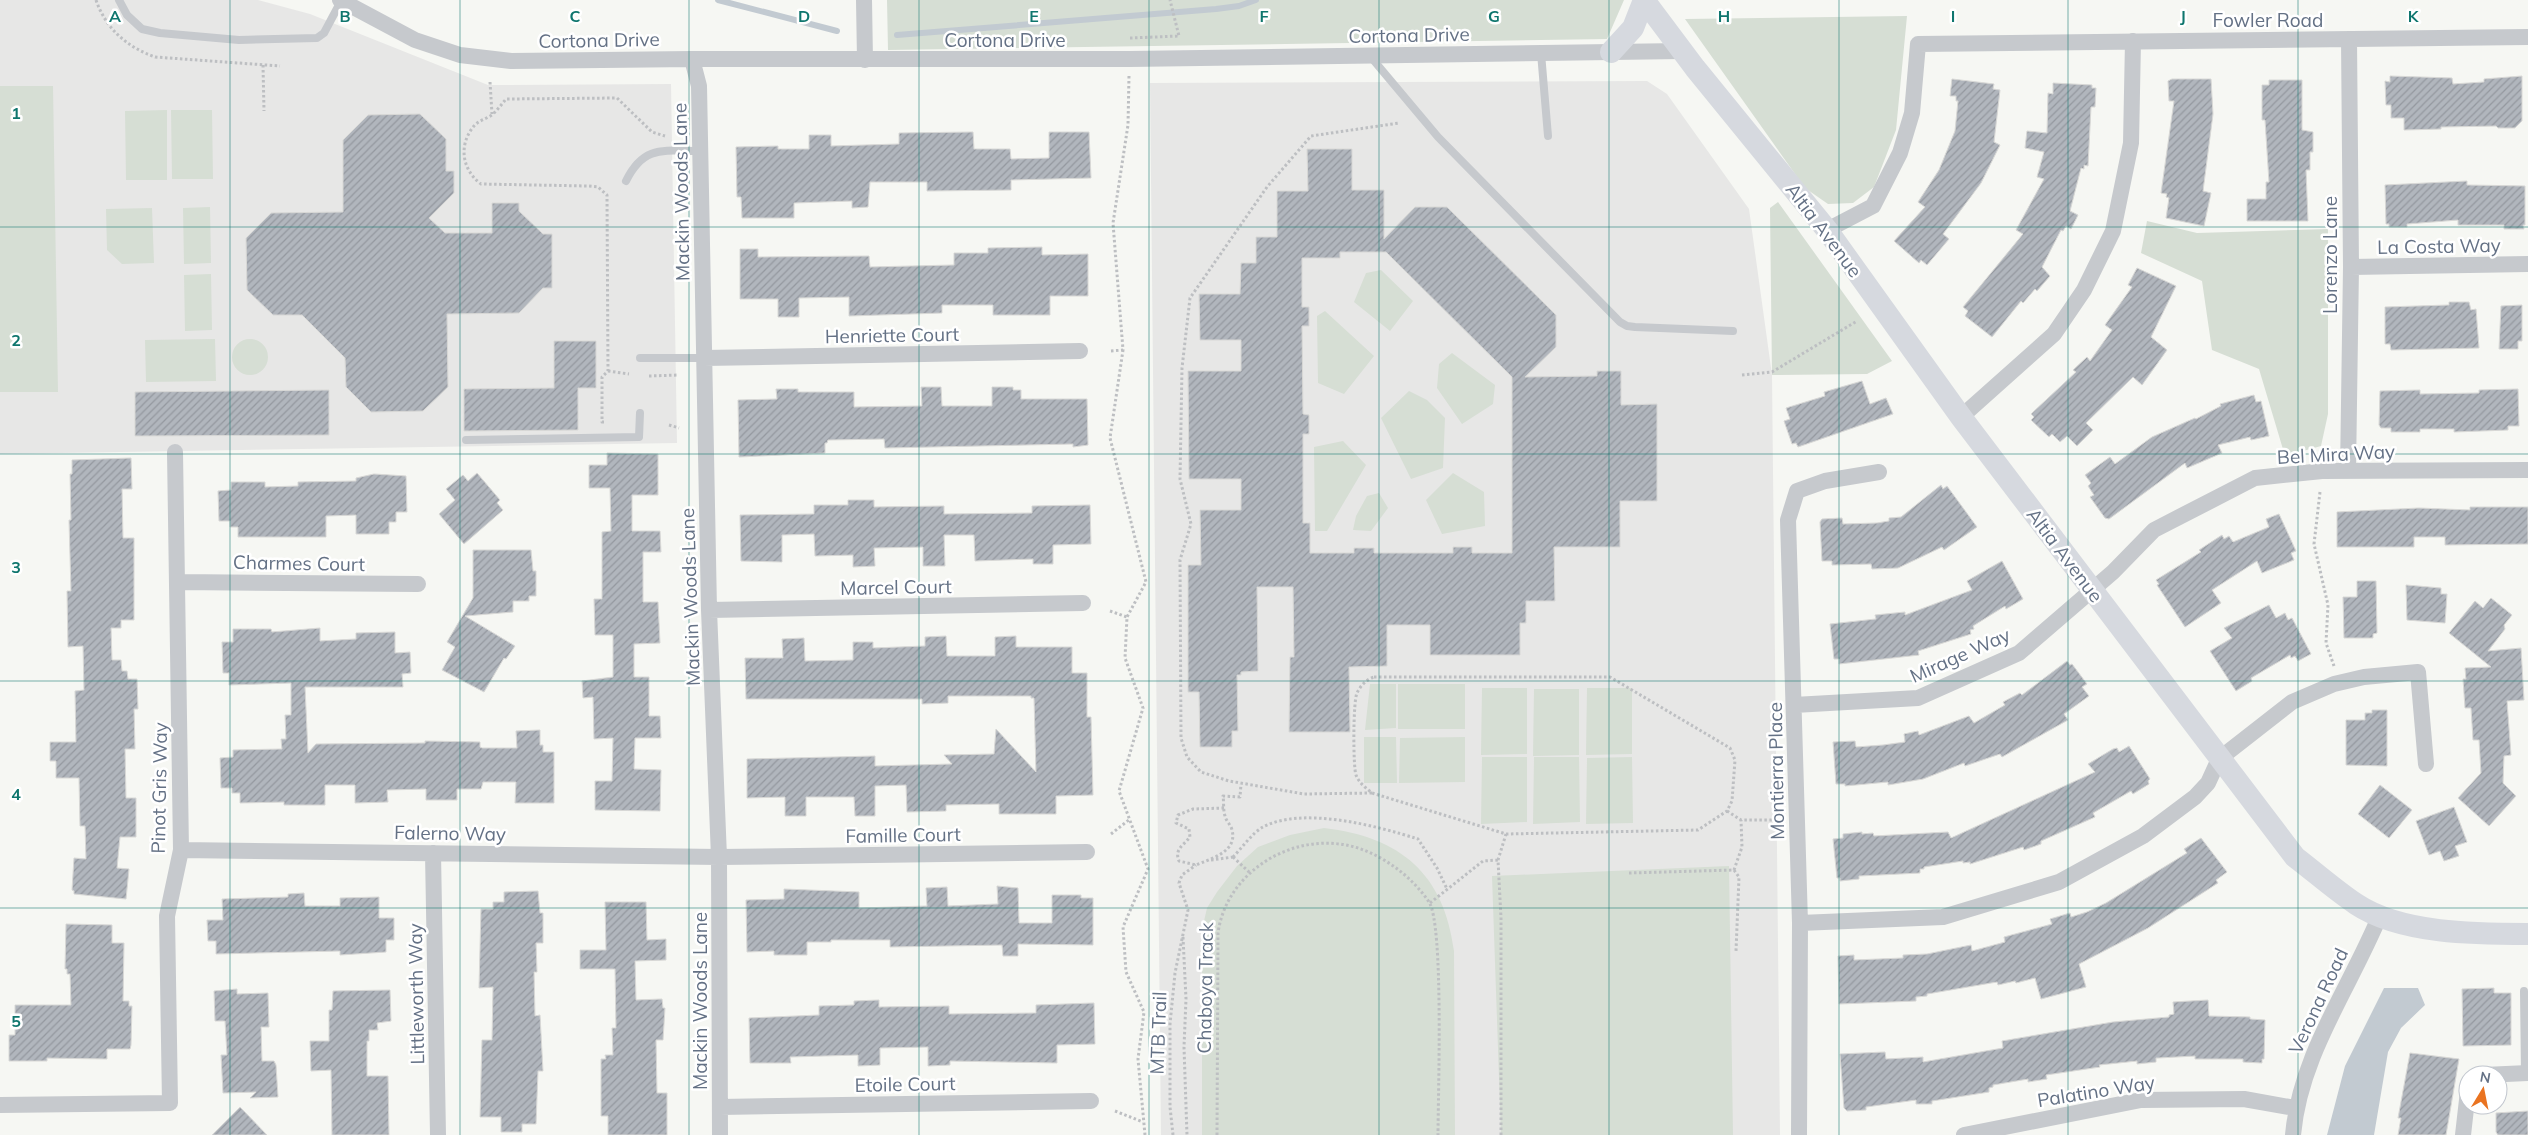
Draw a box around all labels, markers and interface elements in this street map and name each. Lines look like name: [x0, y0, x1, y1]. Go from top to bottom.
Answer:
text: A: [109, 6, 121, 26]
text: B: [339, 6, 351, 26]
text: C: [570, 6, 581, 26]
text: D: [798, 6, 810, 26]
text: E: [1029, 6, 1039, 26]
text: F: [1259, 6, 1269, 26]
text: G: [1488, 6, 1500, 26]
text: H: [1718, 6, 1730, 26]
text: I: [1951, 6, 1955, 26]
text: J: [2180, 6, 2186, 26]
text: K: [2408, 6, 2420, 26]
street label: Fowler Road: [2213, 8, 2323, 32]
street label: Cortona Drive: [1348, 22, 1470, 48]
street label: Cortona Drive: [538, 27, 660, 53]
street label: Cortona Drive: [944, 28, 1066, 52]
text: 1: [11, 103, 21, 123]
street label: Mackin Woods Lane: [667, 103, 695, 281]
street label: Altia Avenue: [1781, 178, 1867, 282]
street label: Lorenzo Lane: [2318, 196, 2342, 314]
street label: La Costa Way: [2377, 233, 2501, 259]
street label: Henriette Court: [825, 322, 960, 348]
text: 2: [11, 330, 21, 350]
street label: Bel Mira Way: [2276, 439, 2396, 469]
street label: Altia Avenue: [2022, 503, 2108, 607]
street label: Mackin Woods Lane: [675, 508, 705, 686]
street label: Charmes Court: [233, 550, 366, 576]
text: 3: [11, 557, 21, 577]
street label: Marcel Court: [840, 574, 952, 600]
street label: Mirage Way: [1906, 622, 2014, 688]
street label: Montierra Place: [1763, 702, 1789, 840]
street label: Pinot Gris Way: [146, 722, 172, 854]
text: 4: [11, 784, 21, 804]
street label: Falerno Way: [394, 820, 506, 846]
street label: Famille Court: [845, 822, 961, 848]
street label: Mackin Woods Lane: [688, 912, 712, 1090]
street label: Chaboya Track: [1192, 922, 1218, 1054]
street label: Littleworth Way: [403, 923, 429, 1065]
street label: Verona Road: [2283, 944, 2353, 1058]
street label: MTB Trail: [1145, 991, 1171, 1075]
text: 5: [11, 1011, 21, 1031]
north arrow: [2458, 1065, 2508, 1115]
text: N: [2478, 1067, 2492, 1087]
street label: Palatino Way: [2035, 1070, 2157, 1112]
street label: Etoile Court: [854, 1071, 956, 1097]

